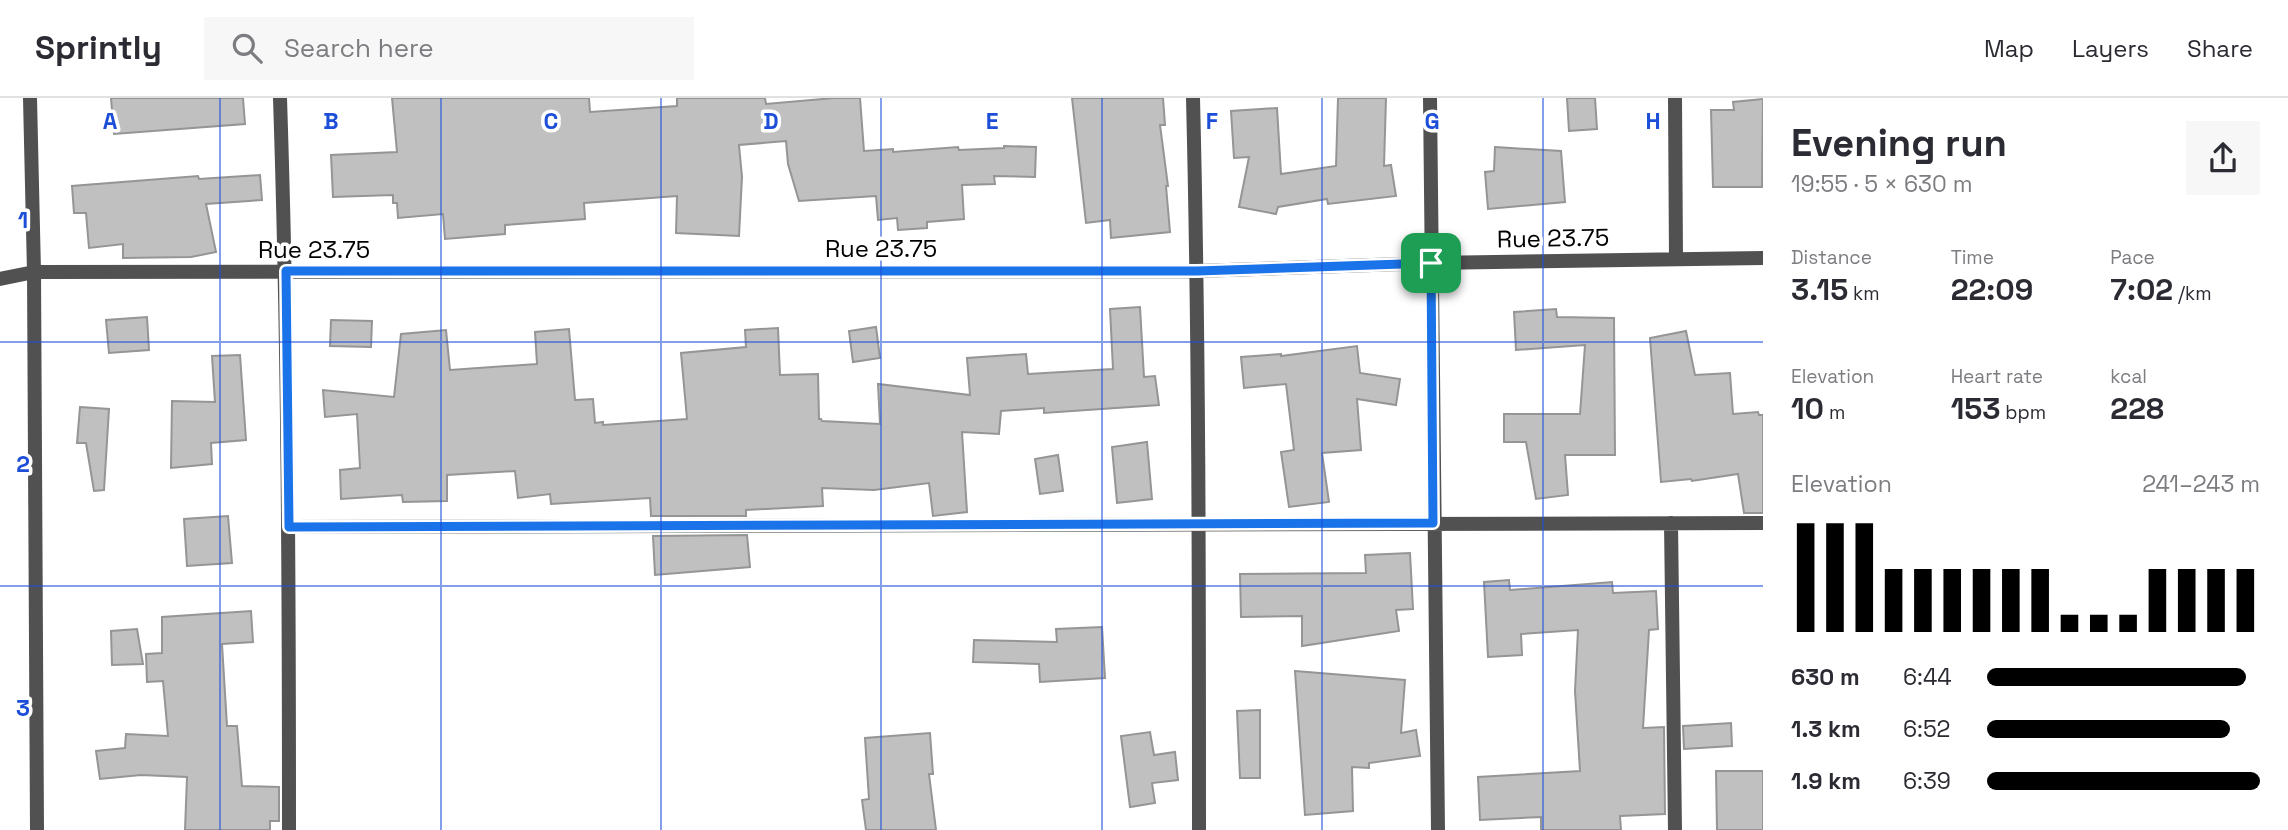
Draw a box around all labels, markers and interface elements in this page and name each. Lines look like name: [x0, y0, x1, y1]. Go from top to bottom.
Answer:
search box: [204, 17, 694, 80]
text: Sprintly: [35, 27, 162, 69]
icon: search: [228, 29, 266, 67]
text: Search here: [284, 31, 434, 65]
text: Map: [1984, 33, 2034, 64]
text: Layers: [2072, 33, 2149, 64]
text: Share: [2187, 33, 2253, 64]
text: A: [103, 106, 118, 136]
text: B: [323, 106, 339, 136]
text: C: [544, 106, 558, 136]
text: D: [763, 106, 779, 136]
text: E: [986, 106, 998, 136]
text: F: [1206, 106, 1218, 136]
text: G: [1424, 106, 1440, 136]
text: H: [1645, 106, 1661, 136]
text: Evening run: [1791, 119, 2007, 167]
button: share: [2186, 121, 2260, 195]
text: 19:55 · 5 × 630 m: [1791, 169, 1972, 199]
text: 1: [18, 205, 28, 235]
street label: Rue 23.75: [1497, 222, 1609, 254]
street label: Rue 23.75: [825, 233, 937, 264]
pin: [1401, 233, 1461, 293]
street label: Rue 23.75: [258, 234, 370, 265]
icon: arrive: [1412, 244, 1450, 282]
text: Distance: [1791, 245, 1872, 270]
text: Time: [1951, 245, 1994, 270]
text: Pace: [2110, 245, 2155, 270]
text: 3.15: [1791, 270, 1848, 309]
text: 22:09: [1951, 270, 2033, 309]
text: 7:02: [2110, 270, 2173, 309]
text: km: [1848, 281, 1880, 306]
text: /km: [2173, 281, 2212, 306]
text: Elevation: [1791, 364, 1874, 389]
text: Heart rate: [1951, 364, 2043, 389]
text: kcal: [2110, 364, 2147, 389]
text: 10: [1791, 389, 1824, 428]
text: 153: [1951, 389, 2000, 428]
text: 228: [2110, 389, 2164, 428]
text: m: [1824, 400, 1845, 425]
text: bpm: [2000, 400, 2046, 425]
text: 2: [16, 449, 30, 479]
text: Elevation: [1791, 469, 1892, 499]
text: 241–243 m: [2142, 469, 2260, 499]
text: 630 m: [1791, 662, 1860, 692]
text: 6:44: [1903, 662, 1952, 692]
text: 3: [16, 693, 30, 723]
text: 1.3 km: [1791, 714, 1861, 744]
text: 6:52: [1903, 714, 1950, 744]
text: 1.9 km: [1791, 766, 1861, 796]
text: 6:39: [1903, 766, 1951, 796]

